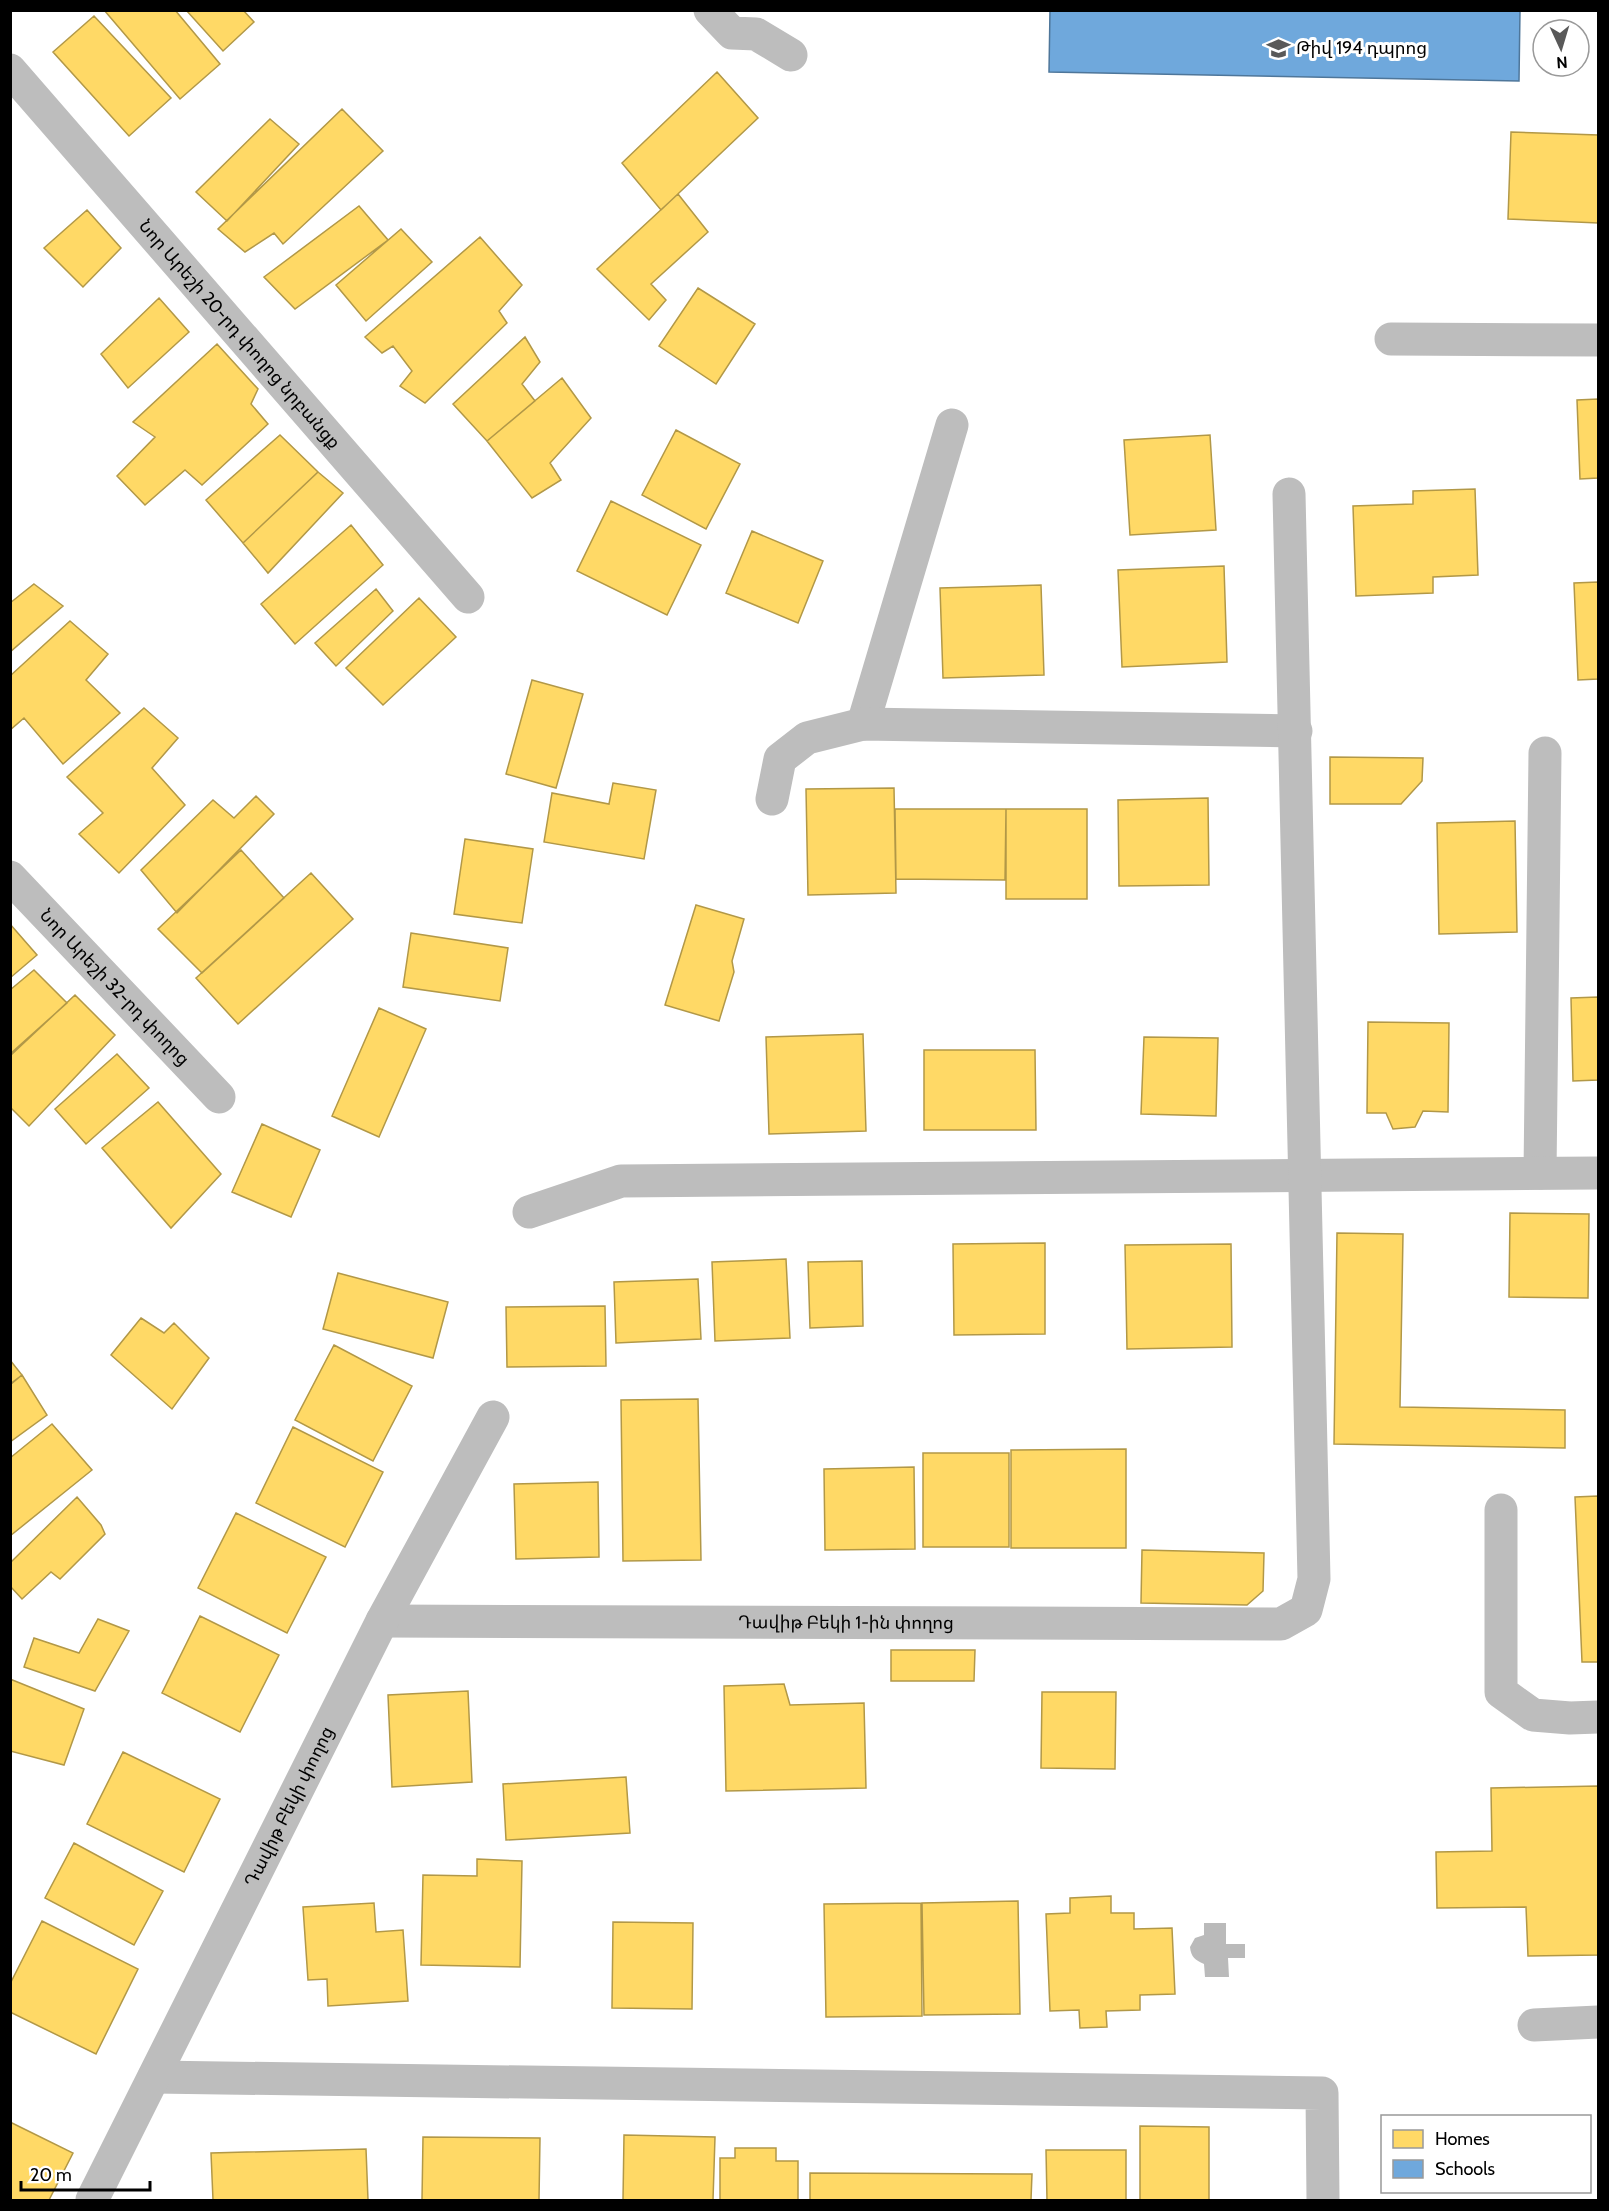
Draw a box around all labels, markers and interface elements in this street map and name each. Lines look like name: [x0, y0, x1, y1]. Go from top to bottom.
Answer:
north arrow: [1531, 18, 1591, 78]
school or university icon: Թիվ 194 դպրոց: [1265, 35, 1291, 61]
place label: Թիվ 194 դպրոց: [1296, 37, 1427, 59]
text: N: [1556, 53, 1568, 72]
street label: Նոր Արեշի 20-րդ փողոց նրբանցք: [134, 215, 345, 453]
street label: Նոր Արեշի 32-րդ փողոց: [35, 904, 194, 1070]
street label: Դավիթ Բեկի 1-ին փողոց: [738, 1611, 954, 1634]
street label: Դավիթ Բեկի փողոց: [240, 1723, 338, 1890]
legend: [1381, 2115, 1591, 2193]
text: Homes: [1435, 2128, 1490, 2150]
scale bar: [21, 2154, 150, 2192]
text: Schools: [1435, 2158, 1495, 2180]
text: 20 m: [30, 2164, 72, 2186]

